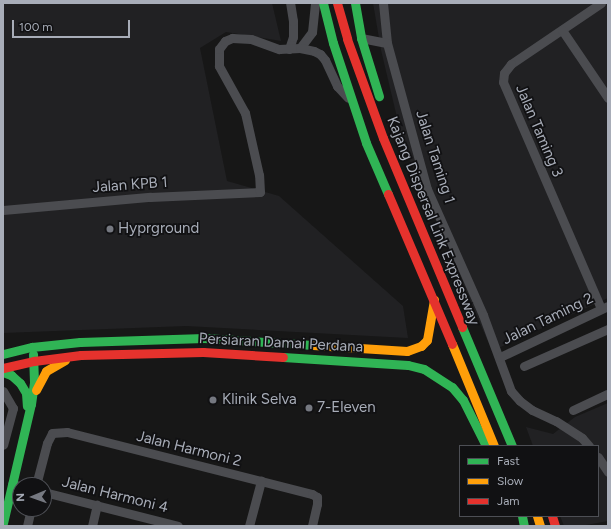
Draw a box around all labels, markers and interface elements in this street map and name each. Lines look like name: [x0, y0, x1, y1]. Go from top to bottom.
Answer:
scale bar: [14, 12, 132, 38]
text: 100 m: [19, 20, 53, 34]
street label: Jalan Taming 3: [511, 82, 567, 180]
street label: Jalan Taming 1: [411, 108, 459, 206]
street label: Kajang Dispersal Link Expressway: [383, 114, 483, 328]
street label: Jalan KPB 1: [92, 173, 168, 197]
place label: Hyprground: [118, 220, 199, 238]
marker: Hyprground: [105, 224, 115, 234]
street label: Jalan Taming 2: [500, 289, 596, 349]
street label: Persiaran Damai Perdana: [198, 330, 364, 356]
place label: Klinik Selva: [222, 391, 297, 409]
marker: Klinik Selva: [207, 394, 219, 406]
place label: 7-Eleven: [317, 399, 376, 417]
marker: 7-Eleven: [304, 403, 314, 413]
street label: Jalan Harmoni 2: [135, 427, 243, 471]
legend: [459, 445, 599, 517]
text: Fast: [497, 454, 520, 468]
street label: Jalan Harmoni 4: [60, 473, 170, 517]
text: Slow: [497, 474, 523, 488]
north arrow: [12, 477, 52, 517]
text: N: [14, 493, 27, 502]
text: Jam: [497, 494, 520, 508]

